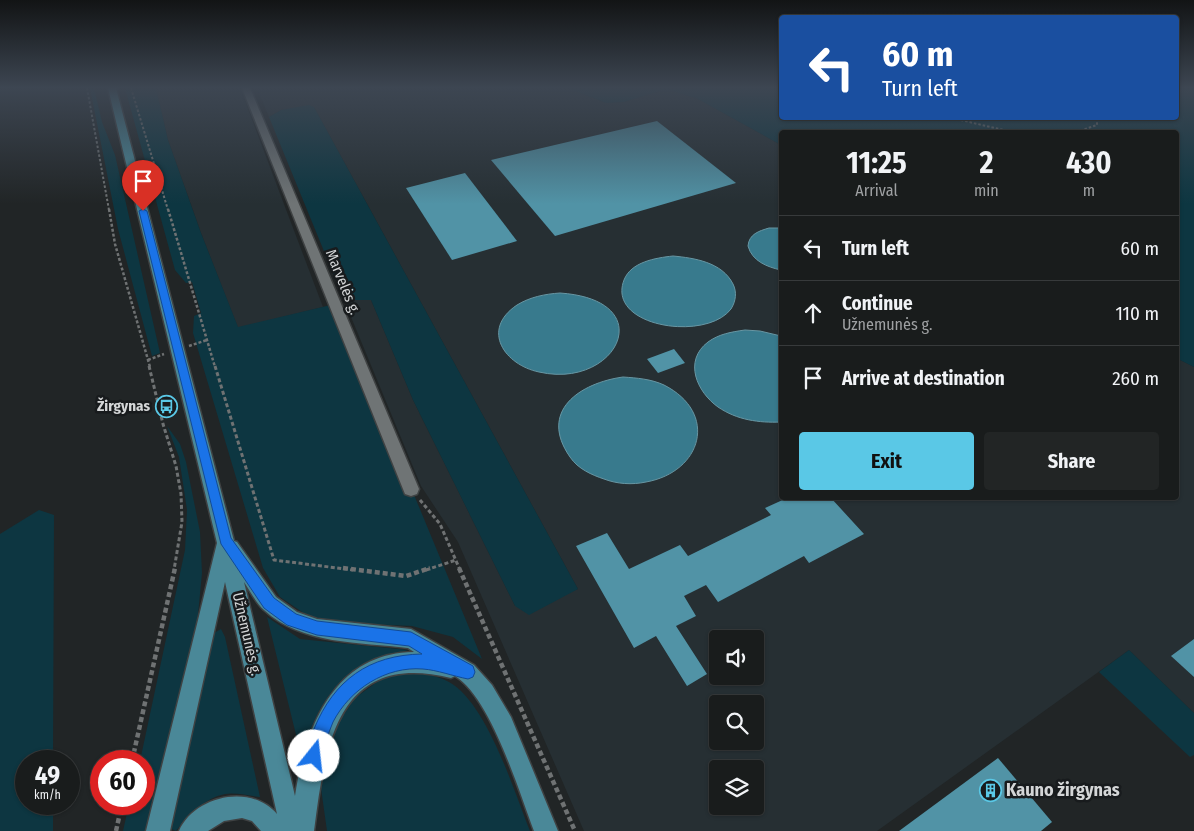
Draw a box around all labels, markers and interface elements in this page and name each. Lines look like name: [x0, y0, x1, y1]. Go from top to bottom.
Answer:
text: 60 m: [882, 33, 953, 75]
icon: left: [799, 35, 864, 100]
text: Turn left: [882, 75, 958, 102]
text: 11:25: [846, 145, 907, 181]
text: 2: [979, 145, 993, 181]
text: 430: [1066, 145, 1112, 181]
pin: [122, 160, 164, 211]
icon: arrive: [129, 167, 157, 195]
text: Arrival: [855, 181, 898, 200]
text: min: [974, 181, 999, 200]
text: m: [1083, 181, 1095, 200]
icon: left: [799, 234, 827, 262]
text: Turn left: [842, 237, 909, 260]
text: 60 m: [1121, 237, 1159, 260]
street label: Marvelės g.: [322, 247, 364, 317]
text: Continue: [842, 292, 913, 315]
icon: ahead: [799, 299, 827, 327]
text: 110 m: [1115, 302, 1159, 325]
text: Užnemunės g.: [842, 315, 932, 334]
icon: arrive: [799, 364, 827, 392]
text: Arrive at destination: [842, 367, 1005, 390]
text: 260 m: [1112, 367, 1159, 390]
bus stop icon: Žirgynas: [154, 394, 178, 418]
place label: Žirgynas: [97, 397, 150, 415]
button: Exit: [799, 432, 974, 490]
button: Share: [984, 432, 1159, 490]
street label: Užnemunės g.: [229, 591, 265, 677]
map controls: [709, 630, 764, 815]
button: sound: [709, 630, 764, 685]
button: search: [709, 695, 764, 750]
position arrow: [287, 729, 339, 781]
speed limit sign: 60: [90, 750, 155, 815]
button: layers: [709, 760, 764, 815]
text: 49: [35, 761, 60, 791]
building icon: Kauno žirgynas: [978, 778, 1002, 802]
place label: Kauno žirgynas: [1006, 779, 1120, 801]
text: km/h: [34, 788, 61, 802]

